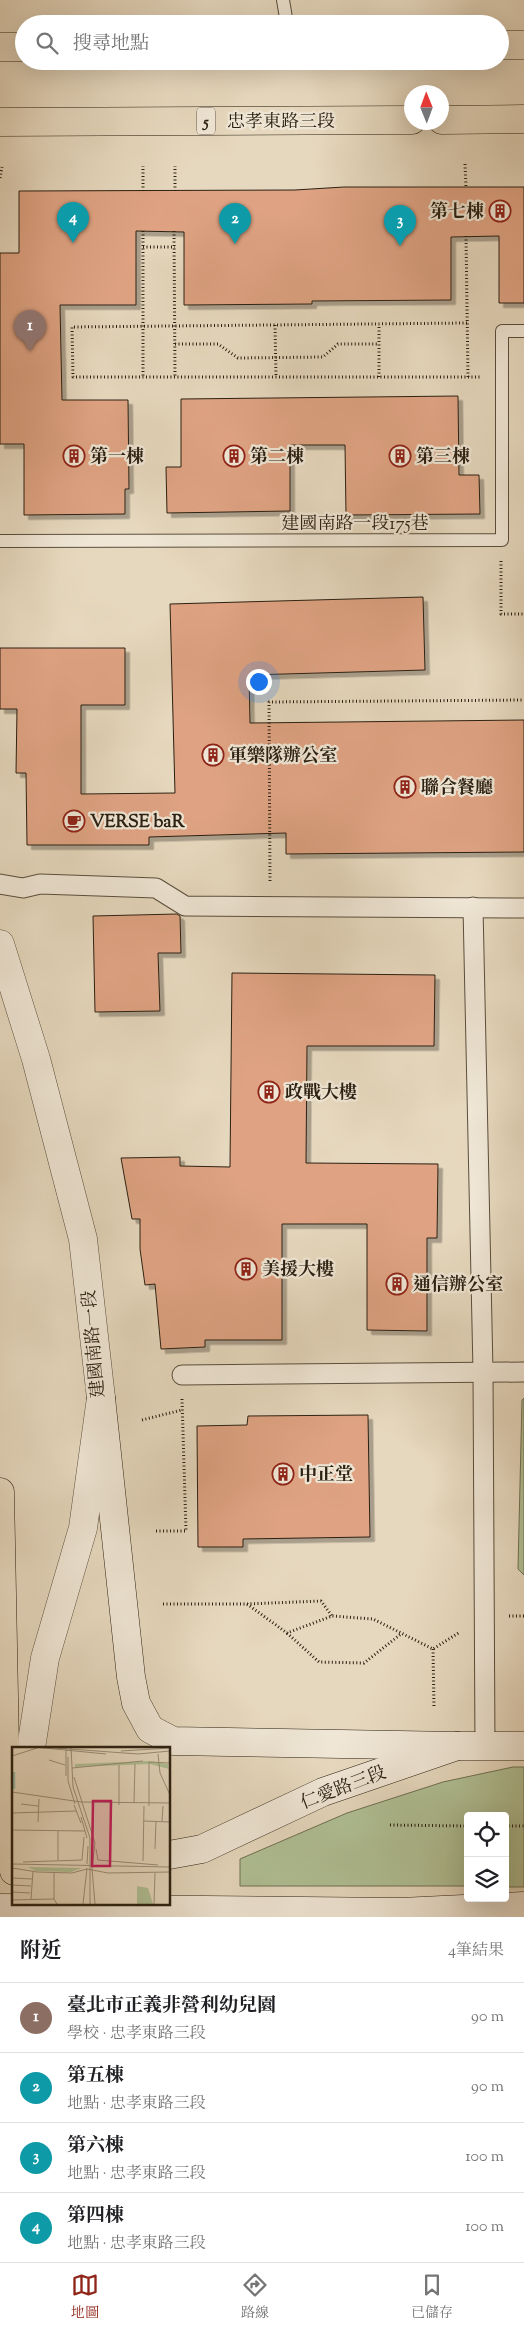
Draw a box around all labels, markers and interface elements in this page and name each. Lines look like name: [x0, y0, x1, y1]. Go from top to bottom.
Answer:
search box: [15, 15, 509, 70]
icon: search: [33, 29, 61, 57]
text: 搜尋地點: [73, 31, 149, 58]
north arrow: [404, 85, 449, 130]
road number: 5: [197, 108, 215, 134]
street label: 忠孝東路三段: [227, 110, 335, 136]
building icon: 第七棟: [488, 199, 512, 223]
place label: 第七棟: [430, 200, 484, 226]
pin: 4: [57, 202, 89, 243]
pin: 2: [219, 203, 251, 244]
pin: 3: [384, 205, 416, 246]
pin: 1: [14, 310, 46, 351]
building icon: 第一棟: [62, 444, 86, 468]
building icon: 第二棟: [222, 444, 246, 468]
building icon: 第三棟: [388, 444, 412, 468]
place label: 第一棟: [90, 445, 144, 471]
place label: 第二棟: [250, 445, 304, 471]
place label: 第三棟: [416, 445, 470, 471]
street label: 建國南路一段175巷: [281, 512, 429, 538]
your location: [246, 669, 272, 695]
building icon: 軍樂隊辦公室: [201, 743, 225, 767]
place label: 軍樂隊辦公室: [229, 744, 337, 770]
building icon: 聯合餐廳: [393, 775, 417, 799]
place label: 聯合餐廳: [421, 776, 493, 802]
cafe icon: VERSE baR: [62, 809, 86, 833]
place label: VERSE baR: [90, 810, 186, 836]
building icon: 政戰大樓: [257, 1080, 281, 1104]
place label: 政戰大樓: [285, 1081, 357, 1107]
building icon: 美援大樓: [234, 1257, 258, 1281]
place label: 美援大樓: [262, 1258, 334, 1284]
building icon: 通信辦公室: [385, 1272, 409, 1296]
place label: 通信辦公室: [413, 1273, 503, 1299]
street label: 建國南路一段: [77, 1289, 113, 1399]
building icon: 中正堂: [271, 1462, 295, 1486]
place label: 中正堂: [299, 1463, 353, 1489]
inset map: [12, 1747, 170, 1904]
street label: 仁愛路三段: [297, 1761, 390, 1817]
map controls: [464, 1812, 509, 1902]
button: locate: [464, 1812, 509, 1857]
button: layers: [464, 1857, 509, 1902]
text: 附近: [20, 1937, 62, 1967]
text: 4筆結果: [448, 1940, 504, 1963]
text: 臺北市正義非營利幼兒園: [67, 1993, 276, 2020]
text: 1: [33, 2006, 39, 2029]
text: 90 m: [471, 2006, 504, 2029]
text: 學校 · 忠孝東路三段: [67, 2023, 206, 2046]
text: 第五棟: [67, 2063, 124, 2090]
text: 2: [32, 2076, 40, 2099]
text: 90 m: [471, 2076, 504, 2099]
text: 地點 · 忠孝東路三段: [67, 2093, 206, 2116]
text: 第六棟: [67, 2133, 124, 2160]
text: 3: [33, 2146, 39, 2169]
text: 100 m: [465, 2146, 504, 2169]
text: 地點 · 忠孝東路三段: [67, 2163, 206, 2186]
text: 第四棟: [67, 2203, 124, 2230]
text: 4: [32, 2216, 40, 2239]
text: 100 m: [465, 2216, 504, 2239]
text: 地點 · 忠孝東路三段: [67, 2233, 206, 2256]
tab: 地圖: [71, 2271, 99, 2324]
tab: 路線: [241, 2271, 269, 2324]
tab: 已儲存: [411, 2271, 453, 2324]

